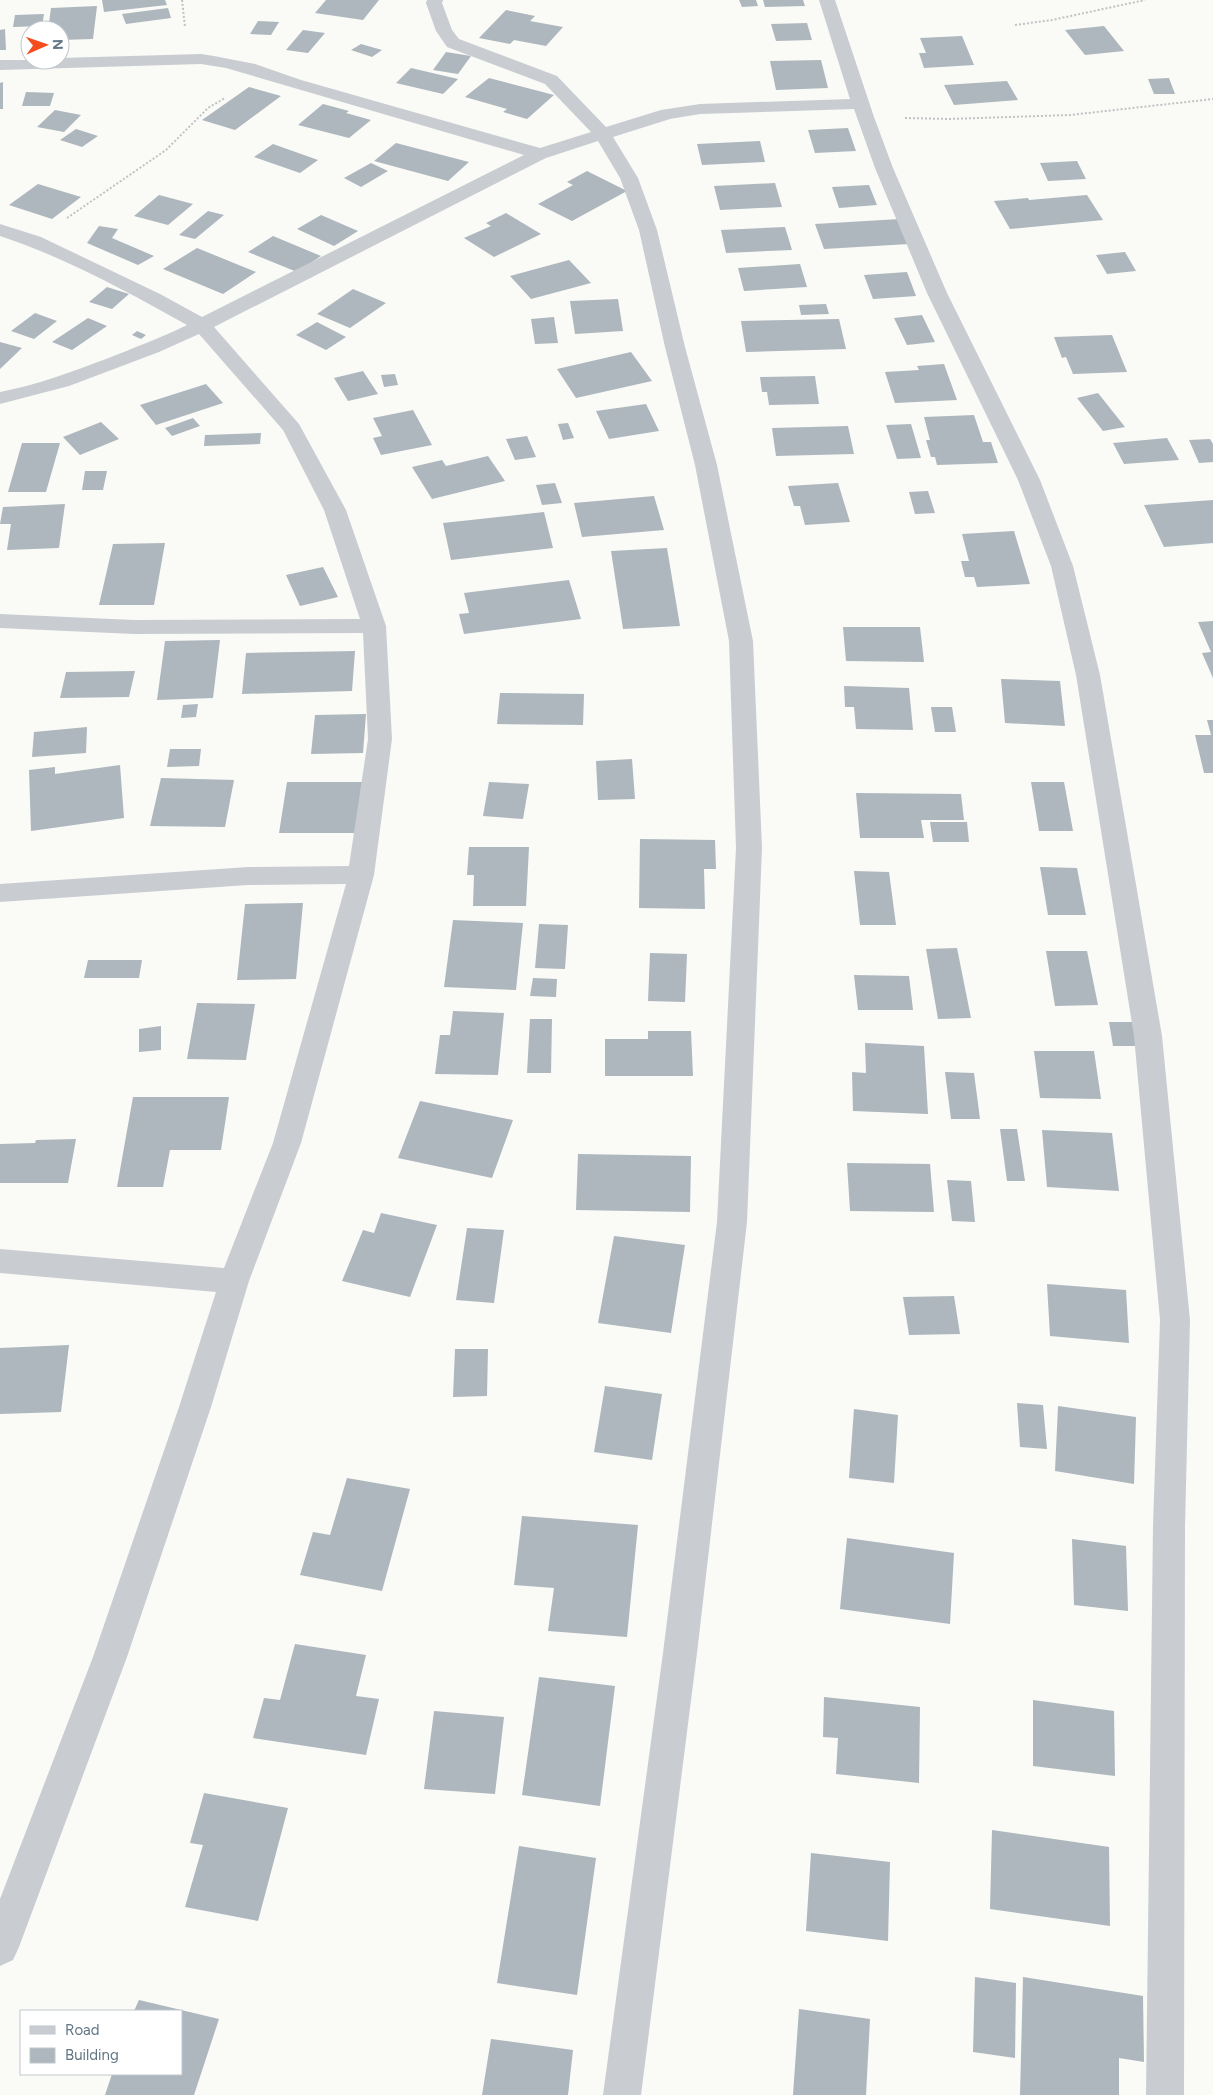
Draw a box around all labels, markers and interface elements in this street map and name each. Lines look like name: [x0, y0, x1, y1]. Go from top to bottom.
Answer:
north arrow: [20, 20, 70, 70]
text: N: [49, 39, 66, 50]
legend: [20, 2010, 182, 2075]
text: Road: [65, 2021, 100, 2039]
text: Building: [65, 2046, 119, 2064]

